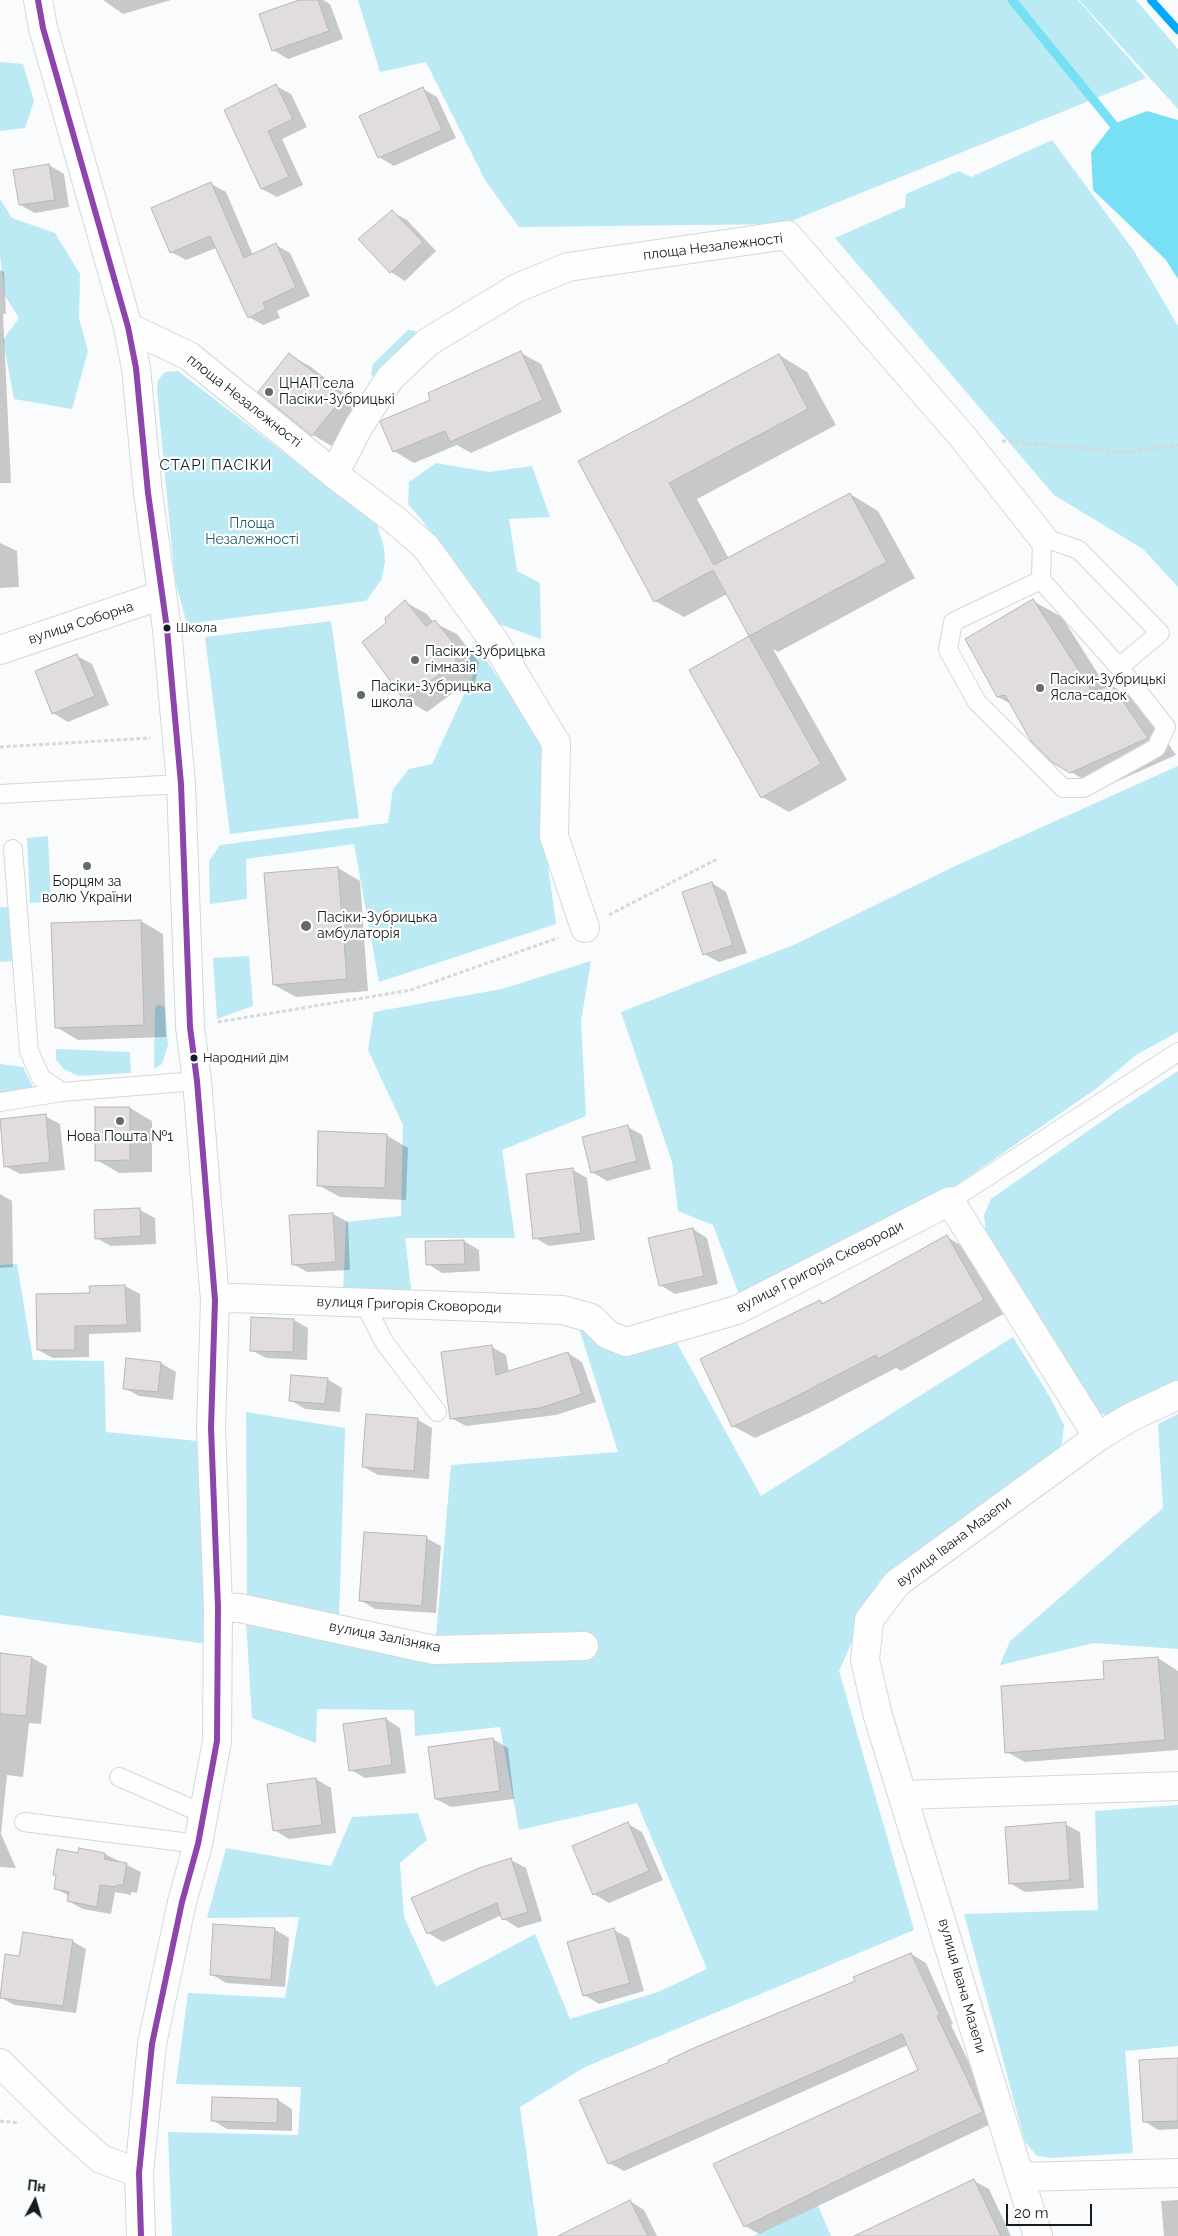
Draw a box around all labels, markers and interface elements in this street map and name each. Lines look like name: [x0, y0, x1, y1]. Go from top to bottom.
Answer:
street label: площа Незалежності: [642, 230, 784, 264]
street label: площа Незалежності: [183, 351, 305, 451]
place label: ЦНАП села Пасіки-Зубрицькі: [279, 376, 395, 408]
marker: ЦНАП села Пасіки-Зубрицькі: [263, 386, 275, 398]
district label: СТАРІ ПАСІКИ: [158, 456, 274, 474]
park label: Площа Незалежності: [205, 516, 299, 548]
street label: вулиця Соборна: [26, 598, 136, 648]
place label: Школа: [176, 620, 217, 636]
marker: Школа: [162, 623, 172, 633]
place label: Пасіки-Зубрицька гімназія: [425, 644, 545, 676]
marker: Пасіки-Зубрицька гімназія: [409, 654, 421, 666]
place label: Пасіки-Зубрицькі Ясла-садок: [1050, 672, 1166, 704]
place label: Пасіки-Зубрицька школа: [371, 679, 491, 712]
marker: Пасіки-Зубрицькі Ясла-садок: [1034, 682, 1046, 694]
marker: Пасіки-Зубрицька школа: [355, 689, 367, 701]
marker: Борцям за волю України: [81, 860, 93, 872]
place label: Борцям за волю України: [42, 874, 132, 906]
place label: Пасіки-Зубрицька амбулаторія: [317, 910, 437, 942]
marker: Пасіки-Зубрицька амбулаторія: [299, 919, 313, 933]
place label: Народний дім: [203, 1050, 289, 1066]
marker: Народний дім: [189, 1053, 199, 1063]
marker: Нова Пошта №1: [114, 1115, 126, 1127]
place label: Нова Пошта №1: [67, 1129, 173, 1145]
street label: вулиця Григорія Сковороди: [734, 1218, 906, 1316]
street label: вулиця Григорія Сковороди: [316, 1293, 502, 1317]
street label: вулиця Івана Мазепи: [893, 1493, 1015, 1591]
street label: вулиця Залізняка: [328, 1618, 442, 1656]
street label: вулиця Івана Мазепи: [935, 1917, 989, 2055]
north arrow: [10, 2176, 60, 2226]
text: Пн: [26, 2177, 47, 2195]
scale bar: [1008, 2194, 1094, 2226]
text: 20 m: [1014, 2204, 1049, 2222]

